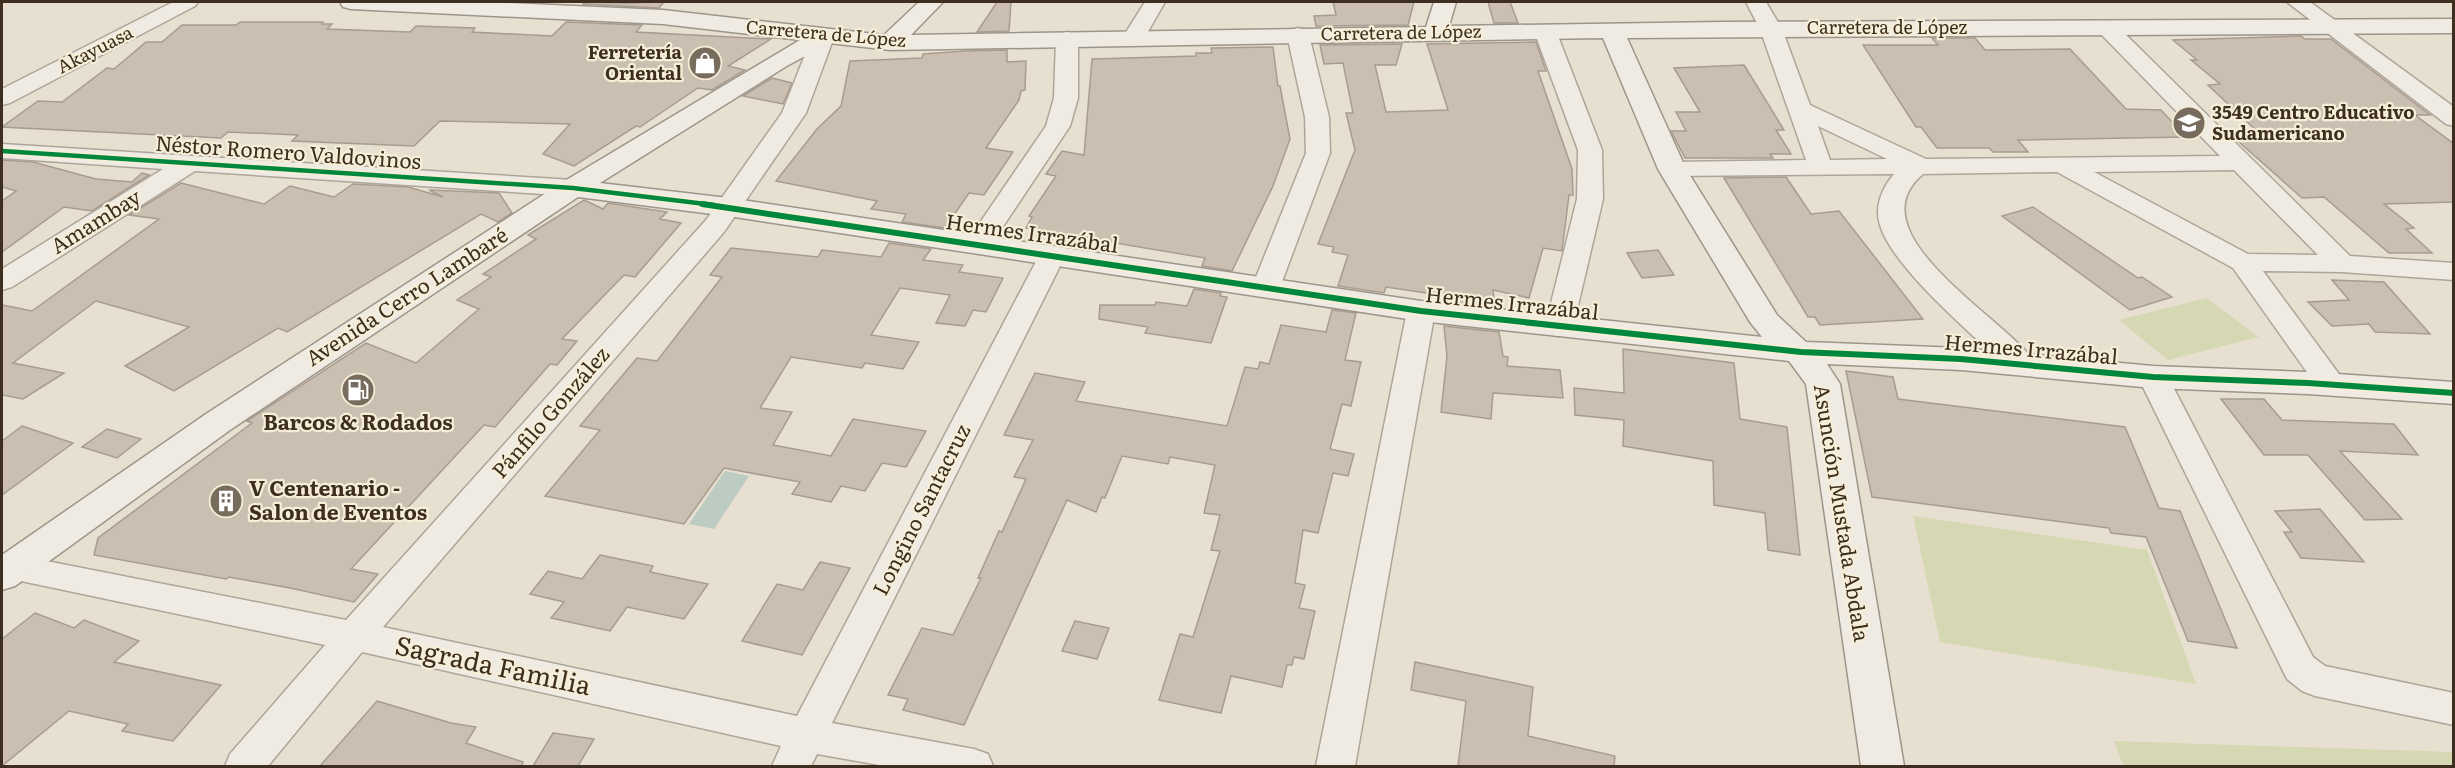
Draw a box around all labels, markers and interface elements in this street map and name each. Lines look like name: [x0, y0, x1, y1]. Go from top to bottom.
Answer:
street label: Carretera de López: [745, 12, 908, 53]
street label: Carretera de López: [1807, 13, 1968, 40]
street label: Carretera de López: [1320, 17, 1482, 46]
street label: Akayuasa: [52, 18, 137, 79]
place label: Ferretería Oriental: [588, 38, 683, 86]
shop icon: Ferretería Oriental: [687, 45, 723, 81]
place label: 3549 Centro Educativo Sudamericano: [2212, 98, 2415, 146]
school or university icon: 3549 Centro Educativo Sudamericano: [2171, 105, 2207, 141]
street label: Néstor Romero Valdovinos: [154, 126, 422, 175]
street label: Amambay: [44, 179, 147, 260]
street label: Hermes Irrazábal: [944, 204, 1121, 259]
street label: Avenida Cerro Lambaré: [298, 218, 513, 372]
street label: Hermes Irrazábal: [1424, 277, 1601, 326]
street label: Hermes Irrazábal: [1943, 324, 2119, 371]
street label: Pánfilo González: [483, 339, 615, 484]
fuel station icon: Barcos & Rodados: [340, 372, 376, 408]
street label: Asunción Mustada Abdala: [1808, 382, 1879, 644]
place label: Barcos & Rodados: [263, 405, 453, 436]
street label: Longino Santacruz: [863, 418, 976, 600]
place label: V Centenario - Salon de Eventos: [249, 471, 427, 526]
building icon: V Centenario - Salon de Eventos: [208, 483, 244, 519]
street label: Sagrada Familia: [392, 624, 595, 703]

